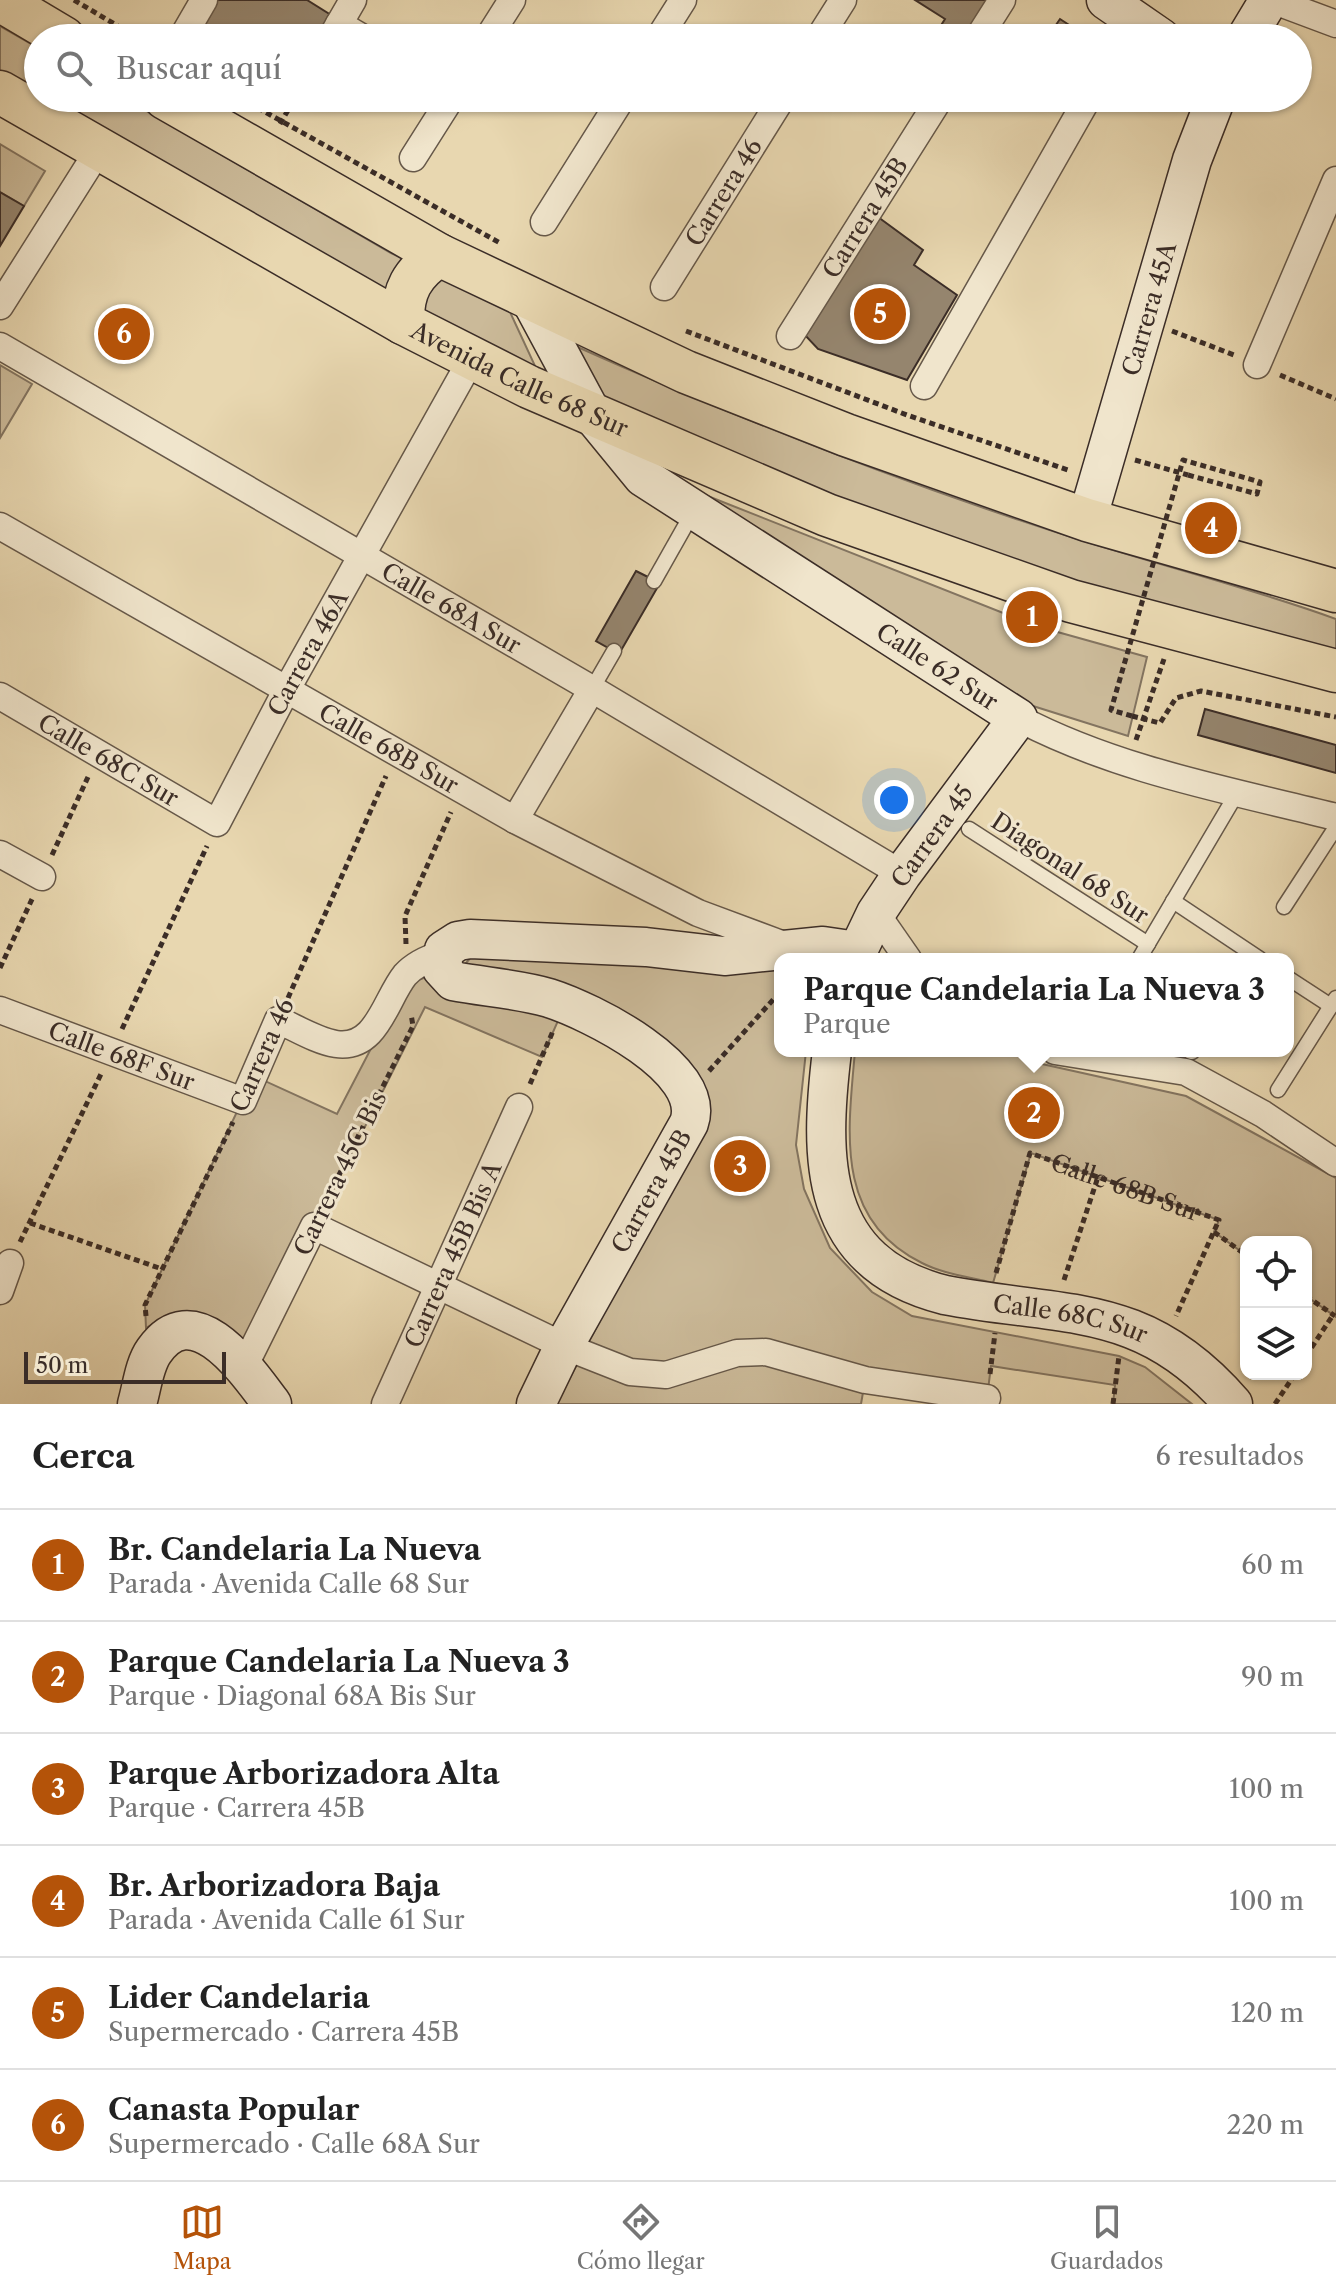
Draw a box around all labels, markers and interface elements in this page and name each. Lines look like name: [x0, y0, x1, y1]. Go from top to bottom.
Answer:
search box: [24, 24, 1312, 112]
icon: search: [52, 46, 96, 90]
text: Buscar aquí: [116, 50, 282, 87]
street label: Carrera 46: [679, 133, 768, 251]
street label: Carrera 45B: [816, 152, 913, 283]
street label: Carrera 45A: [1115, 237, 1182, 379]
pin: 5: [854, 284, 906, 344]
pin: 6: [98, 304, 150, 364]
street label: Avenida Calle 68 Sur: [405, 315, 633, 442]
pin: 4: [1185, 498, 1237, 558]
street label: Calle 68A Sur: [377, 556, 527, 659]
street label: Carrera 46A: [261, 584, 354, 721]
pin: 1: [1006, 587, 1058, 647]
street label: Calle 62 Sur: [871, 616, 1004, 716]
street label: Calle 68B Sur: [314, 697, 464, 799]
street label: Calle 68C Sur: [33, 707, 184, 812]
street label: Carrera 45: [885, 779, 979, 893]
your location: [874, 780, 914, 820]
street label: Diagonal 68 Sur: [986, 806, 1154, 930]
popup: [774, 953, 1294, 1057]
text: Parque Candelaria La Nueva 3: [803, 971, 1265, 1008]
street label: Carrera 46: [224, 994, 300, 1116]
text: Parque: [803, 1008, 891, 1040]
street label: Calle 68F Sur: [44, 1015, 199, 1096]
pin: 2: [1008, 1083, 1060, 1143]
street label: Carrera 45C Bis: [288, 1086, 392, 1260]
street label: Carrera 45B: [605, 1124, 697, 1258]
pin: 3: [714, 1136, 766, 1196]
street label: Calle 68B Sur: [1047, 1147, 1204, 1227]
street label: Carrera 45B Bis A: [398, 1156, 508, 1352]
map controls: [1240, 1236, 1312, 1380]
button: locate: [1240, 1236, 1312, 1308]
street label: Calle 68C Sur: [991, 1288, 1152, 1349]
button: layers: [1240, 1308, 1312, 1380]
scale bar: [24, 1348, 226, 1384]
text: 50 m: [36, 1352, 88, 1379]
text: Cerca: [32, 1435, 134, 1477]
text: 6 resultados: [1156, 1440, 1304, 1472]
text: Br. Candelaria La Nueva: [108, 1531, 481, 1568]
text: 1: [52, 1549, 64, 1581]
text: 60 m: [1241, 1549, 1304, 1581]
text: Parada · Avenida Calle 68 Sur: [108, 1568, 469, 1600]
text: Parque Candelaria La Nueva 3: [108, 1643, 570, 1680]
text: 2: [50, 1661, 66, 1693]
text: 90 m: [1241, 1661, 1304, 1693]
text: Parque · Diagonal 68A Bis Sur: [108, 1680, 476, 1712]
text: Parque Arborizadora Alta: [108, 1755, 500, 1792]
text: 3: [51, 1773, 65, 1805]
text: 100 m: [1229, 1773, 1304, 1805]
text: Parque · Carrera 45B: [108, 1792, 365, 1824]
text: Br. Arborizadora Baja: [108, 1867, 440, 1904]
text: 4: [50, 1885, 66, 1917]
text: 100 m: [1229, 1885, 1304, 1917]
text: Parada · Avenida Calle 61 Sur: [108, 1904, 465, 1936]
text: Lider Candelaria: [108, 1979, 370, 2016]
text: 5: [51, 1997, 65, 2029]
text: 120 m: [1230, 1997, 1304, 2029]
text: Supermercado · Carrera 45B: [108, 2016, 459, 2048]
text: Canasta Popular: [108, 2091, 359, 2128]
text: 6: [50, 2109, 66, 2141]
text: 220 m: [1226, 2109, 1304, 2141]
text: Supermercado · Calle 68A Sur: [108, 2128, 480, 2160]
tab: Mapa: [173, 2200, 231, 2275]
tab: Cómo llegar: [577, 2200, 705, 2275]
tab: Guardados: [1050, 2200, 1163, 2275]

